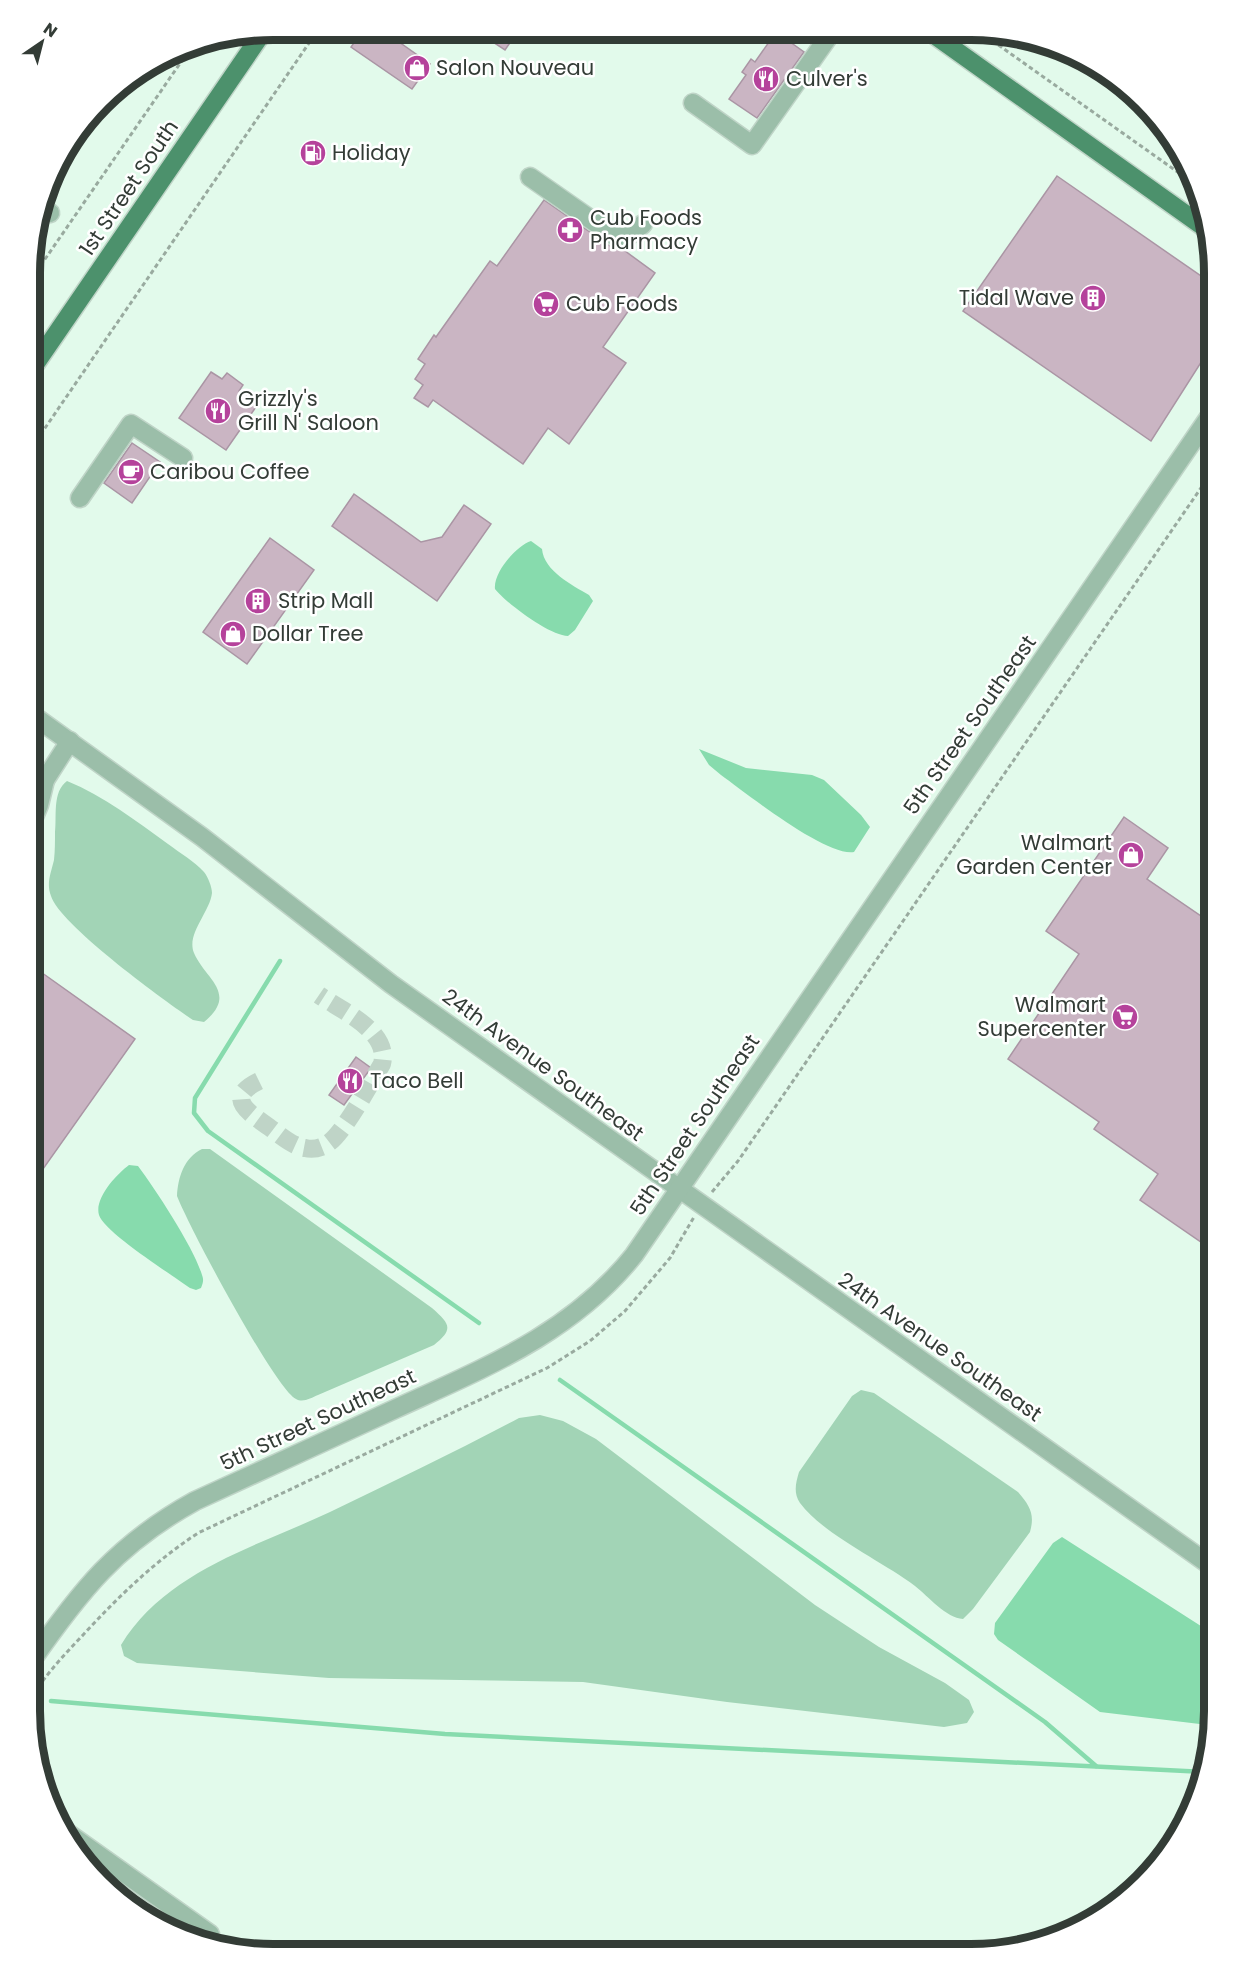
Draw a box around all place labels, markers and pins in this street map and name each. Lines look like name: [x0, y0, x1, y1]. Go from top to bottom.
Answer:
shop icon: Salon Nouveau: [402, 53, 432, 83]
place label: Salon Nouveau: [436, 53, 594, 82]
restaurant icon: Culver's: [751, 64, 781, 94]
place label: Culver's: [786, 64, 868, 93]
fuel station icon: Holiday: [298, 138, 328, 168]
place label: Holiday: [332, 138, 411, 167]
place label: Cub Foods Pharmacy: [590, 203, 702, 256]
pharmacy icon: Cub Foods Pharmacy: [555, 215, 585, 245]
place label: Tidal Wave: [959, 283, 1074, 312]
building icon: Tidal Wave: [1078, 283, 1108, 313]
supermarket icon: Cub Foods: [531, 289, 561, 319]
place label: Cub Foods: [566, 289, 678, 318]
place label: Grizzly's Grill N' Saloon: [238, 384, 379, 437]
restaurant icon: Grizzly's Grill N' Saloon: [203, 396, 233, 426]
cafe icon: Caribou Coffee: [116, 457, 146, 487]
place label: Caribou Coffee: [150, 457, 310, 486]
building icon: Strip Mall: [243, 586, 273, 616]
place label: Strip Mall: [278, 586, 373, 615]
shop icon: Dollar Tree: [218, 619, 248, 649]
place label: Dollar Tree: [252, 619, 364, 648]
place label: Walmart Garden Center: [956, 828, 1112, 881]
shop icon: Walmart Garden Center: [1116, 840, 1146, 870]
place label: Walmart Supercenter: [977, 990, 1106, 1043]
supermarket icon: Walmart Supercenter: [1110, 1002, 1140, 1032]
restaurant icon: Taco Bell: [335, 1066, 365, 1096]
place label: Taco Bell: [370, 1066, 464, 1095]

